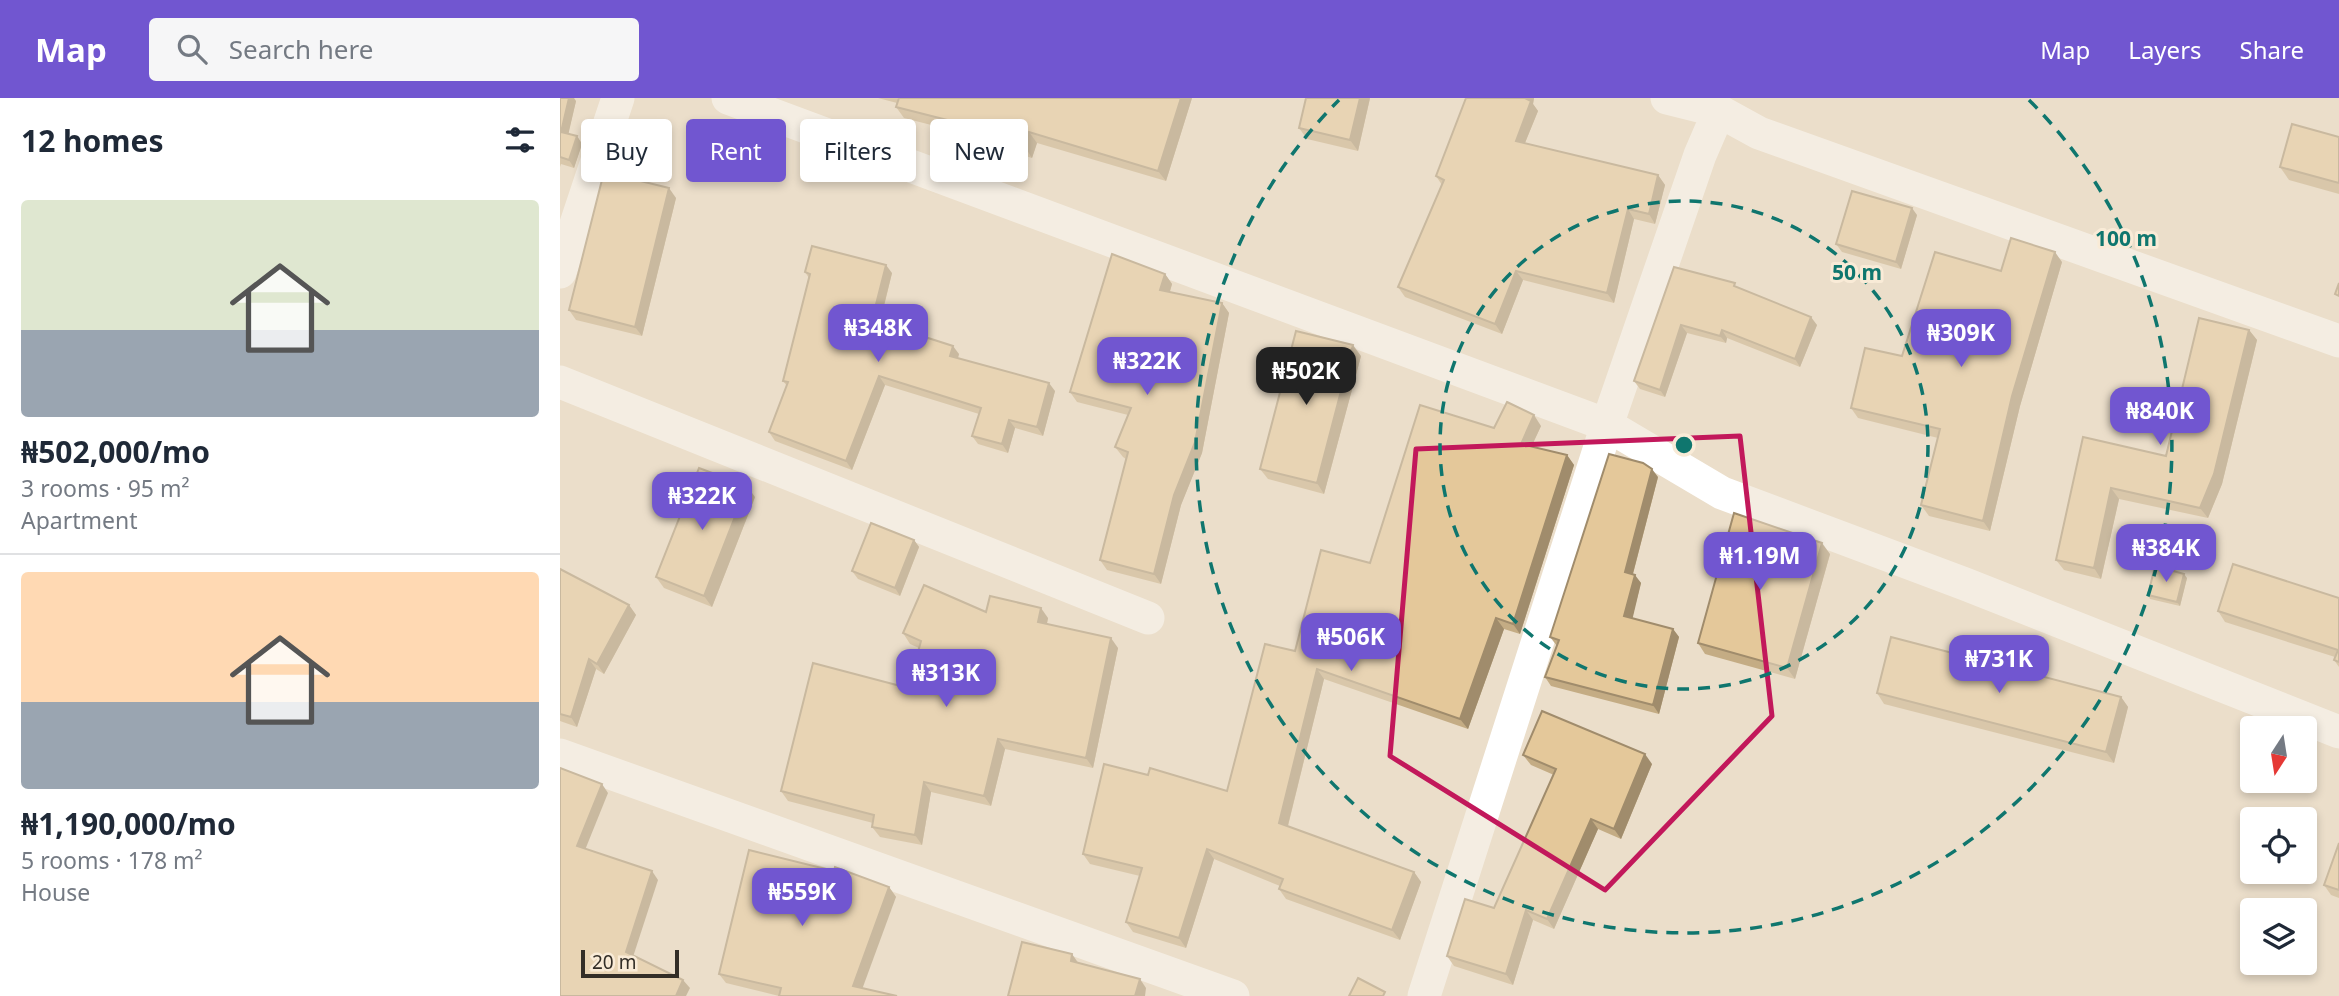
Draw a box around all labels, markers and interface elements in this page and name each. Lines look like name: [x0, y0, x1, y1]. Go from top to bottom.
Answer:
search box: [149, 18, 639, 81]
text: Map: [35, 27, 107, 72]
icon: search: [173, 30, 211, 68]
text: Search here: [229, 31, 373, 67]
text: Map: [2040, 33, 2090, 66]
text: Layers: [2128, 33, 2202, 66]
text: Share: [2240, 33, 2304, 66]
chip: Buy: [581, 119, 672, 182]
chip: Rent: [686, 119, 786, 182]
chip: Filters: [800, 119, 916, 182]
chip: New: [930, 119, 1028, 182]
text: 12 homes: [21, 120, 164, 161]
icon: filters: [501, 121, 539, 159]
text: 100 m: [2095, 224, 2157, 252]
icon: home: [217, 245, 343, 371]
text: 50 m: [1832, 258, 1882, 286]
pin: ₦348K: [829, 304, 927, 364]
pin: ₦309K: [1912, 310, 2010, 369]
text: ₦348K: [844, 311, 912, 343]
text: ₦309K: [1927, 316, 1995, 348]
pin: ₦322K: [1098, 338, 1196, 397]
text: ₦322K: [1113, 344, 1181, 376]
pin: ₦502K: [1257, 348, 1355, 407]
text: ₦502K: [1272, 354, 1340, 386]
pin: ₦840K: [2111, 388, 2209, 447]
text: ₦840K: [2126, 394, 2194, 426]
text: ₦502,000/mo: [21, 431, 210, 472]
centre of rings: [1672, 433, 1696, 457]
text: 3 rooms · 95 m²: [21, 472, 190, 504]
pin: ₦322K: [653, 472, 751, 532]
text: ₦322K: [668, 479, 736, 511]
text: Apartment: [21, 504, 138, 536]
pin: ₦384K: [2117, 524, 2215, 584]
text: ₦384K: [2132, 531, 2200, 563]
pin: ₦1.19M: [1703, 532, 1817, 592]
text: ₦1.19M: [1720, 539, 1800, 571]
pin: ₦506K: [1302, 614, 1400, 673]
icon: home: [217, 617, 343, 743]
text: ₦506K: [1317, 620, 1385, 652]
pin: ₦731K: [1950, 636, 2048, 695]
text: ₦731K: [1965, 642, 2033, 674]
pin: ₦313K: [897, 650, 995, 709]
text: ₦313K: [912, 656, 980, 688]
north arrow: [2240, 716, 2317, 793]
map controls: [2240, 716, 2317, 975]
text: ₦1,190,000/mo: [21, 803, 236, 844]
button: locate: [2240, 807, 2317, 884]
text: 5 rooms · 178 m²: [21, 844, 203, 876]
pin: ₦559K: [753, 868, 851, 928]
text: ₦559K: [768, 875, 836, 907]
text: House: [21, 876, 90, 908]
button: layers: [2240, 898, 2317, 975]
scale bar: [581, 947, 679, 979]
text: 20 m: [592, 949, 636, 975]

